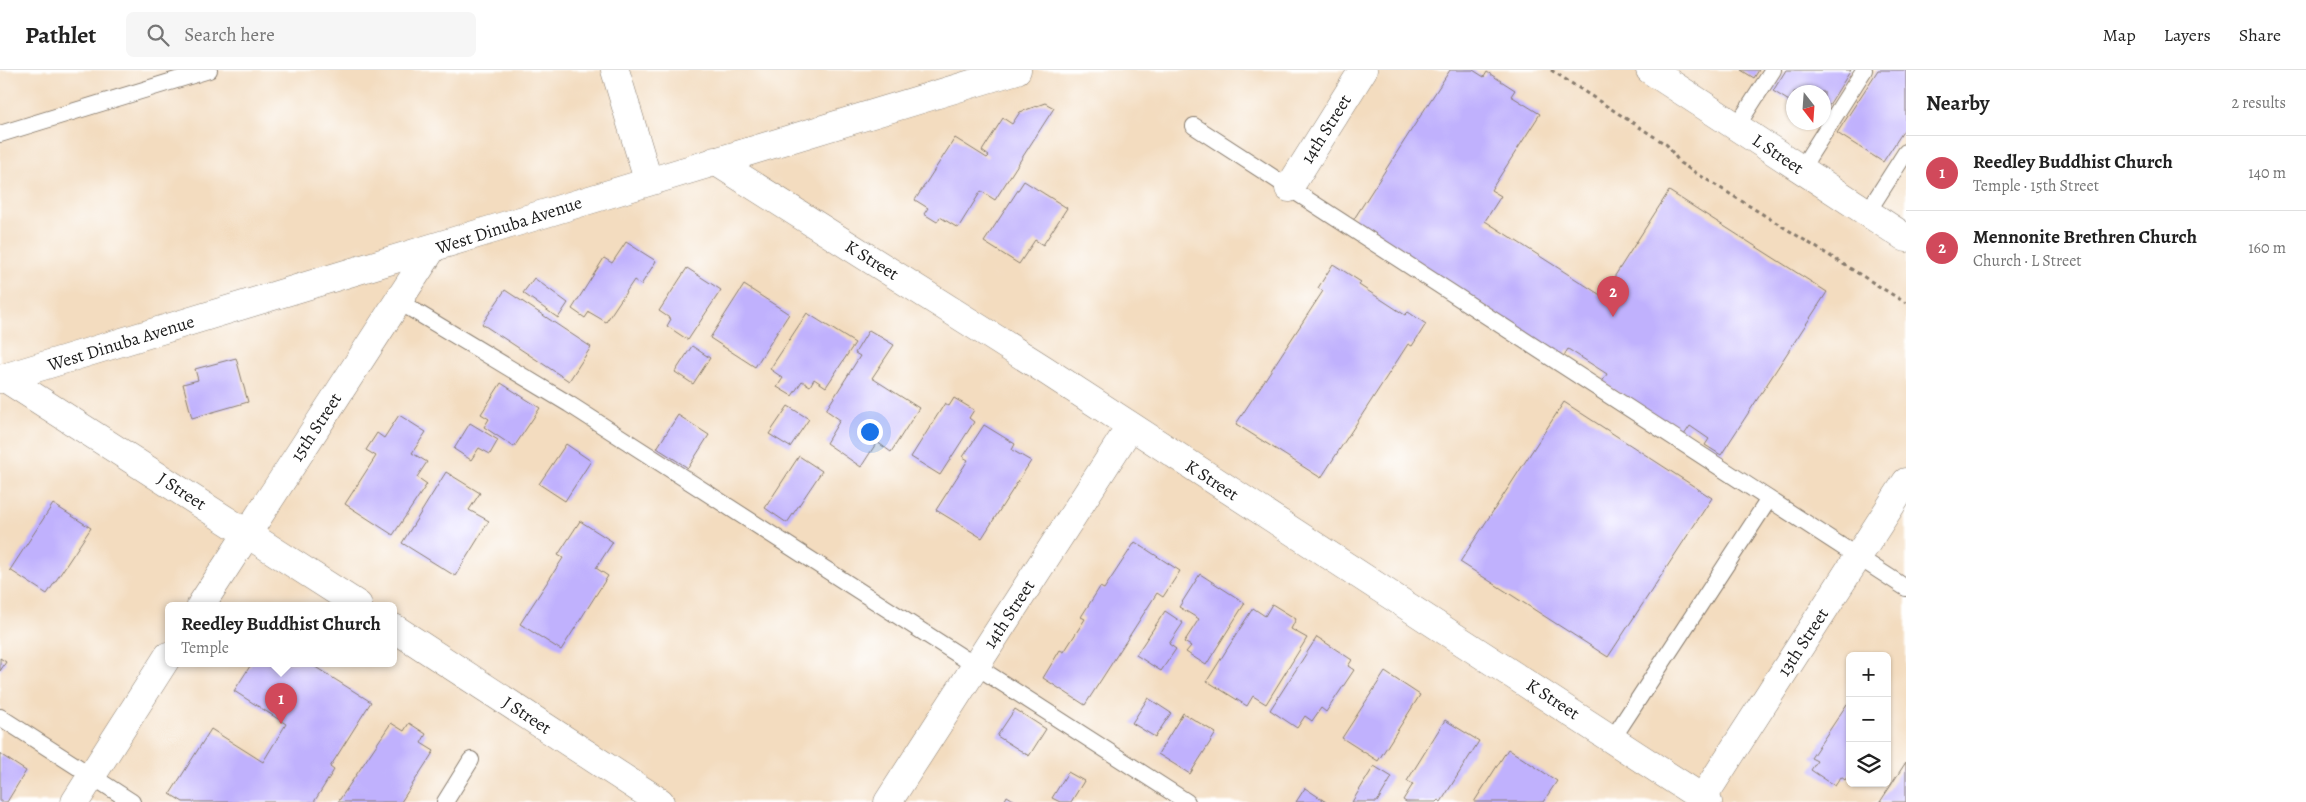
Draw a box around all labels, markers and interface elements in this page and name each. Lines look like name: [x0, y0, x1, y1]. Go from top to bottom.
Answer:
search box: [126, 12, 476, 57]
text: Pathlet: [25, 19, 96, 51]
icon: search: [144, 21, 172, 49]
text: Search here: [184, 22, 275, 48]
text: Map: [2103, 23, 2136, 47]
text: Layers: [2164, 23, 2211, 47]
text: Share: [2239, 23, 2281, 47]
north arrow: [1786, 85, 1831, 130]
text: Nearby: [1926, 89, 1989, 117]
street label: 14th Street: [1295, 90, 1357, 168]
text: 2 results: [2231, 92, 2286, 114]
street label: L Street: [1748, 128, 1808, 180]
text: Reedley Buddhist Church: [1973, 149, 2173, 175]
text: 1: [1939, 162, 1945, 184]
text: 140 m: [2248, 162, 2286, 184]
text: Temple · 15th Street: [1973, 175, 2099, 197]
street label: West Dinuba Avenue: [432, 190, 585, 260]
text: Mennonite Brethren Church: [1973, 224, 2197, 250]
street label: K Street: [841, 234, 903, 286]
text: 2: [1938, 237, 1946, 259]
text: 160 m: [2248, 237, 2286, 259]
text: Church · L Street: [1973, 250, 2082, 272]
pin: 2: [1597, 276, 1629, 317]
street label: West Dinuba Avenue: [44, 309, 197, 377]
street label: 15th Street: [285, 388, 347, 466]
your location: [857, 419, 883, 445]
street label: K Street: [1181, 454, 1243, 506]
street label: J Street: [153, 466, 211, 516]
street label: 14th Street: [978, 575, 1040, 653]
popup: [165, 602, 397, 667]
street label: 13th Street: [1772, 603, 1834, 681]
text: Reedley Buddhist Church: [181, 611, 381, 637]
text: Temple: [181, 637, 229, 659]
map controls: [1846, 652, 1891, 787]
button: +: [1846, 652, 1891, 697]
street label: K Street: [1522, 673, 1584, 725]
pin: 1: [265, 683, 297, 724]
street label: J Street: [498, 690, 556, 740]
button: −: [1846, 697, 1891, 742]
button: layers: [1846, 742, 1891, 787]

